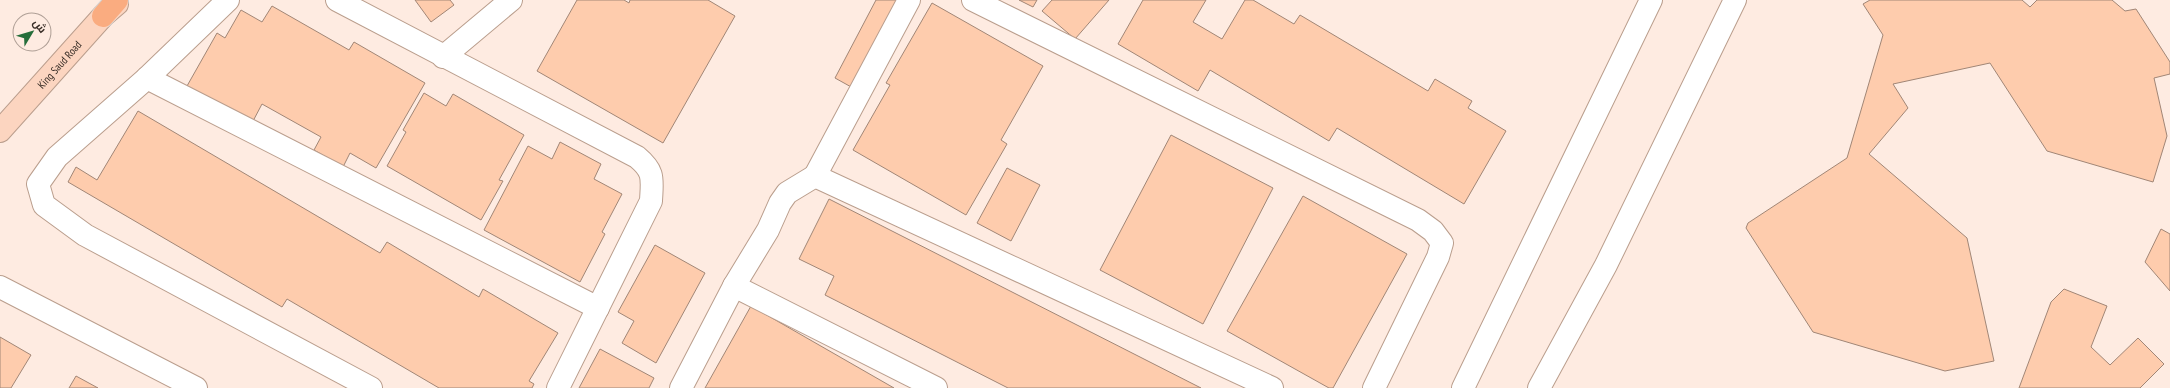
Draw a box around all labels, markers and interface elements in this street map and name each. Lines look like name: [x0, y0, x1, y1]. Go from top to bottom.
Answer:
north arrow: [12, 12, 52, 52]
text: ش: [30, 16, 50, 36]
street label: King Saud Road: [34, 38, 85, 92]

